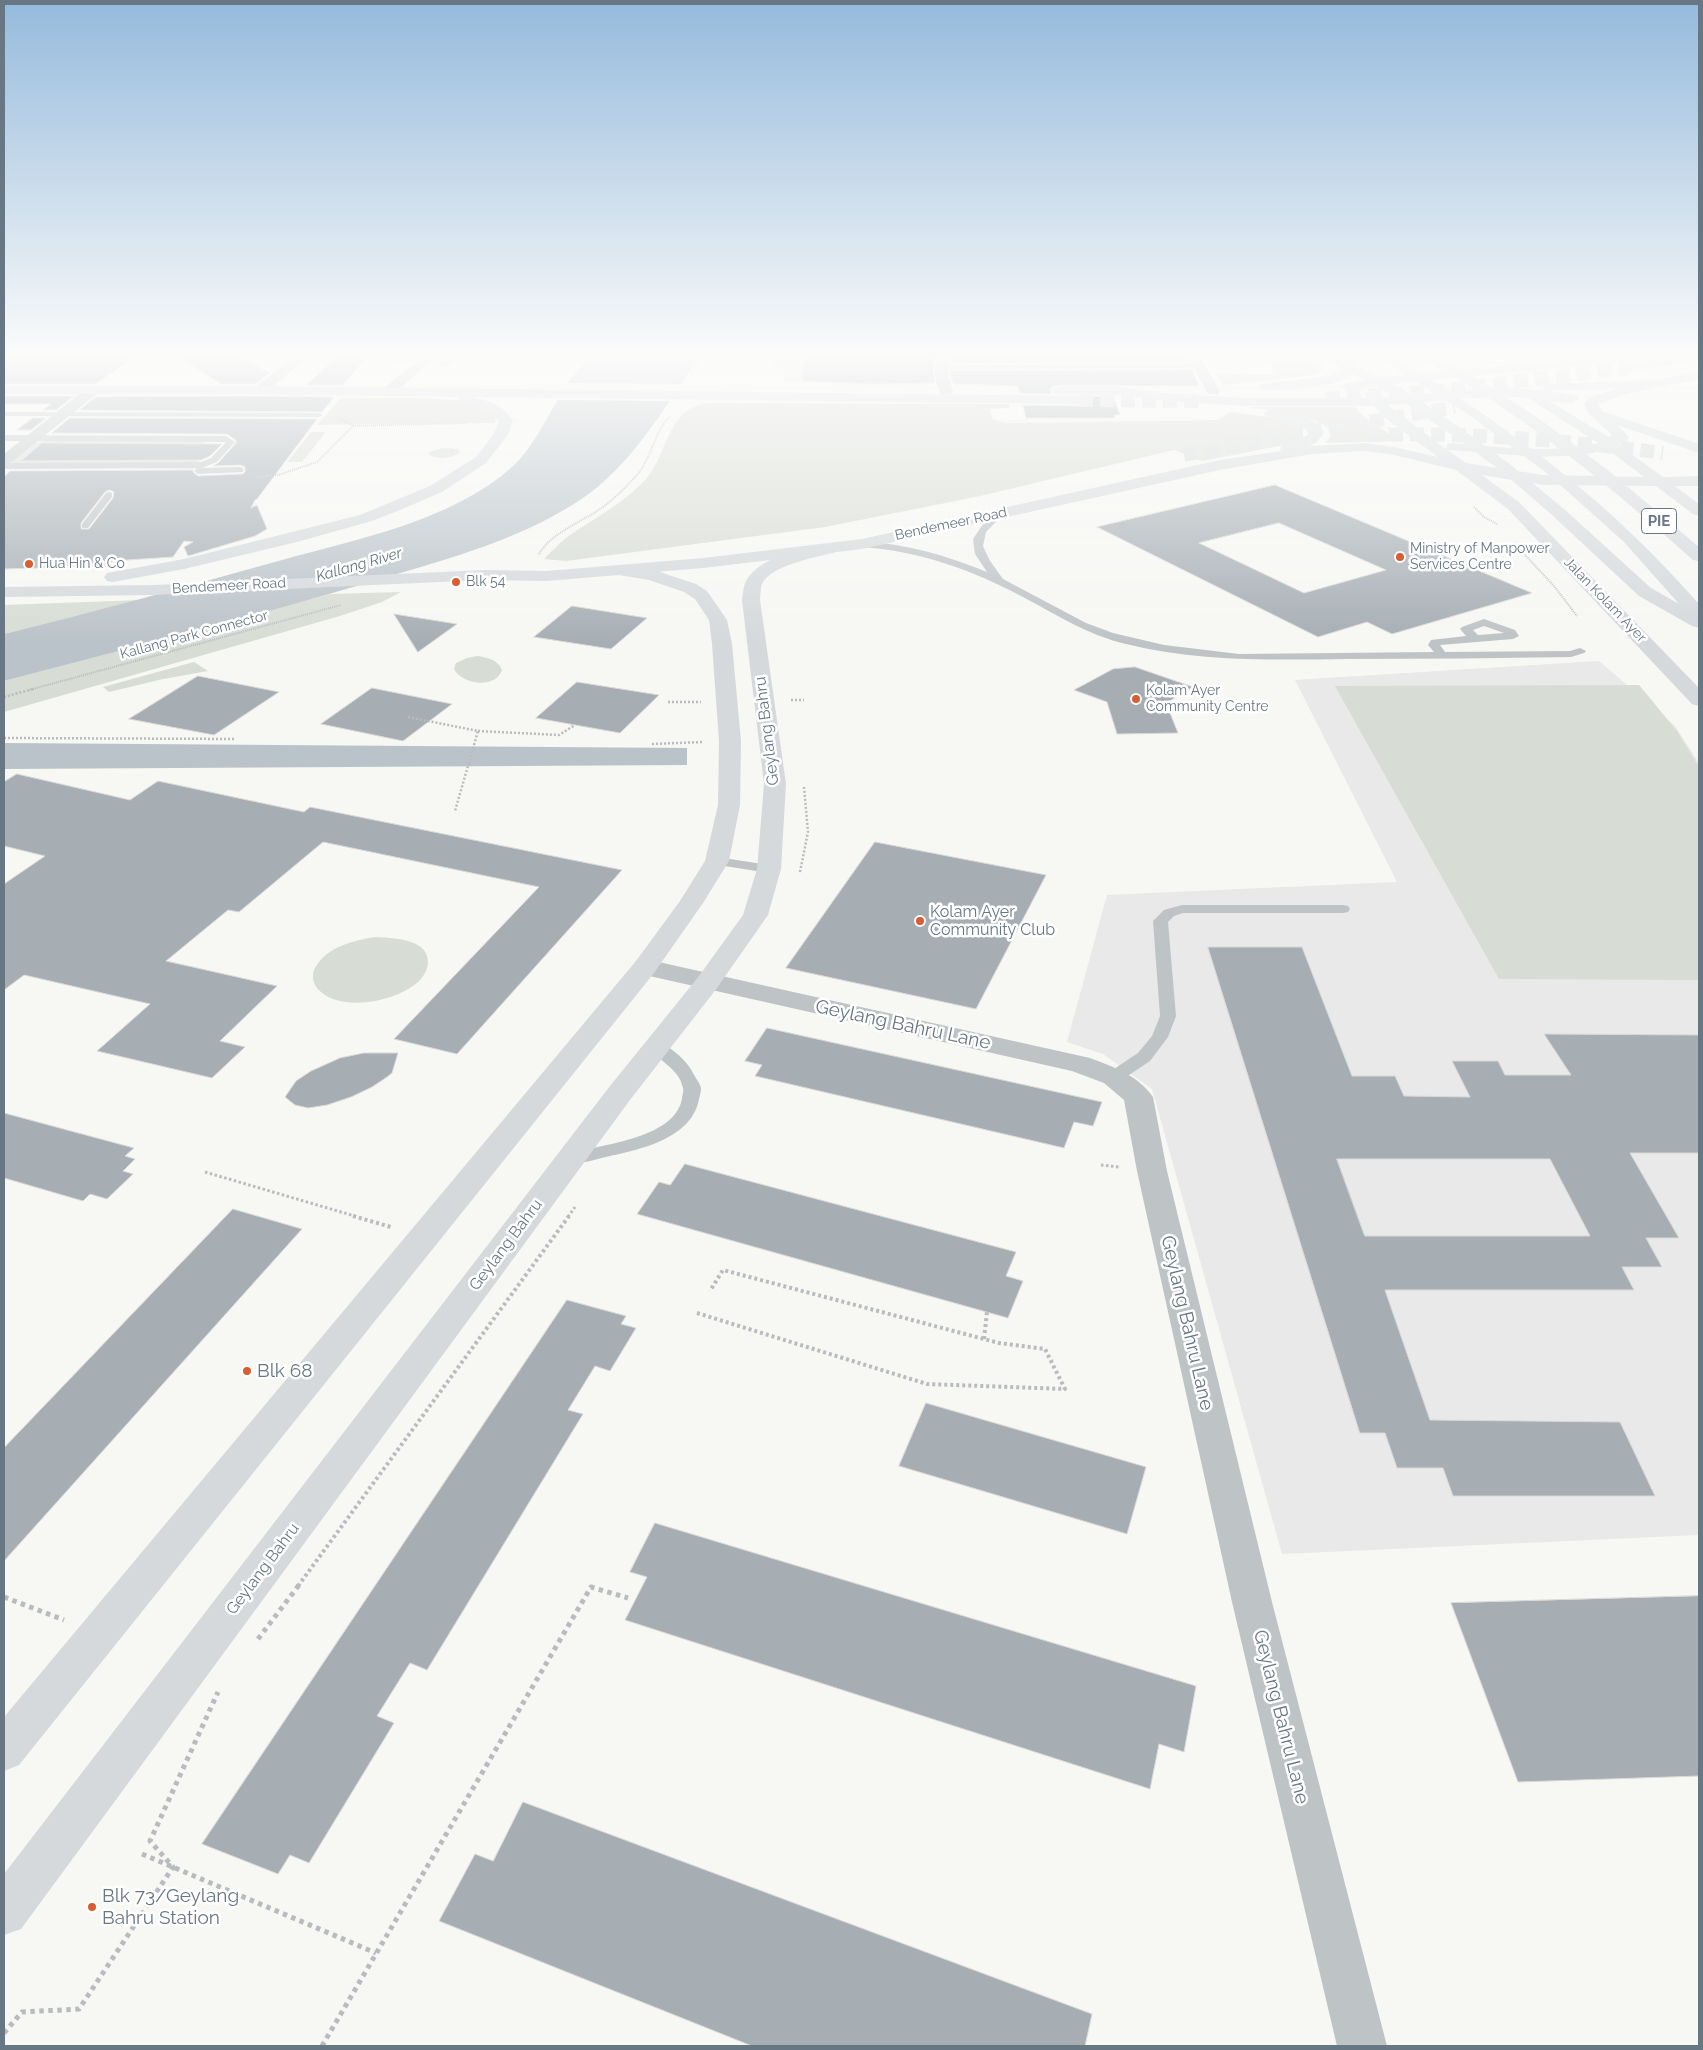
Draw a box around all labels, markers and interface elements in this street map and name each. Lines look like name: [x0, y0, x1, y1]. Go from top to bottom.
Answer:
street label: Bendemeer Road: [894, 504, 1008, 544]
road number: PIE: [1642, 508, 1676, 534]
place label: Ministry of Manpower Services Centre: [1410, 541, 1549, 574]
water label: Kallang River: [314, 544, 404, 586]
marker: Ministry of Manpower Services Centre: [1394, 551, 1406, 563]
street label: Jalan Kolam Ayer: [1560, 554, 1650, 646]
place label: Hua Hin & Co: [39, 556, 125, 572]
marker: Hua Hin & Co: [23, 558, 35, 570]
place label: Blk 54: [466, 574, 505, 590]
street label: Bendemeer Road: [172, 575, 286, 597]
marker: Blk 54: [450, 576, 462, 588]
street label: Kallang Park Connector: [118, 607, 270, 663]
street label: Geylang Bahru: [751, 675, 783, 787]
place label: Kolam Ayer Community Centre: [1146, 683, 1269, 716]
marker: Kolam Ayer Community Centre: [1130, 693, 1142, 705]
place label: Kolam Ayer Community Club: [930, 902, 1055, 940]
marker: Kolam Ayer Community Club: [914, 915, 926, 927]
street label: Geylang Bahru Lane: [813, 995, 993, 1055]
street label: Geylang Bahru: [465, 1196, 547, 1294]
street label: Geylang Bahru Lane: [1156, 1233, 1218, 1413]
place label: Blk 68: [257, 1360, 312, 1382]
marker: Blk 68: [241, 1365, 253, 1377]
street label: Geylang Bahru: [222, 1520, 304, 1618]
street label: Geylang Bahru Lane: [1248, 1628, 1314, 1806]
place label: Blk 73/Geylang Bahru Station: [102, 1885, 239, 1929]
marker: Blk 73/Geylang Bahru Station: [86, 1901, 98, 1913]

